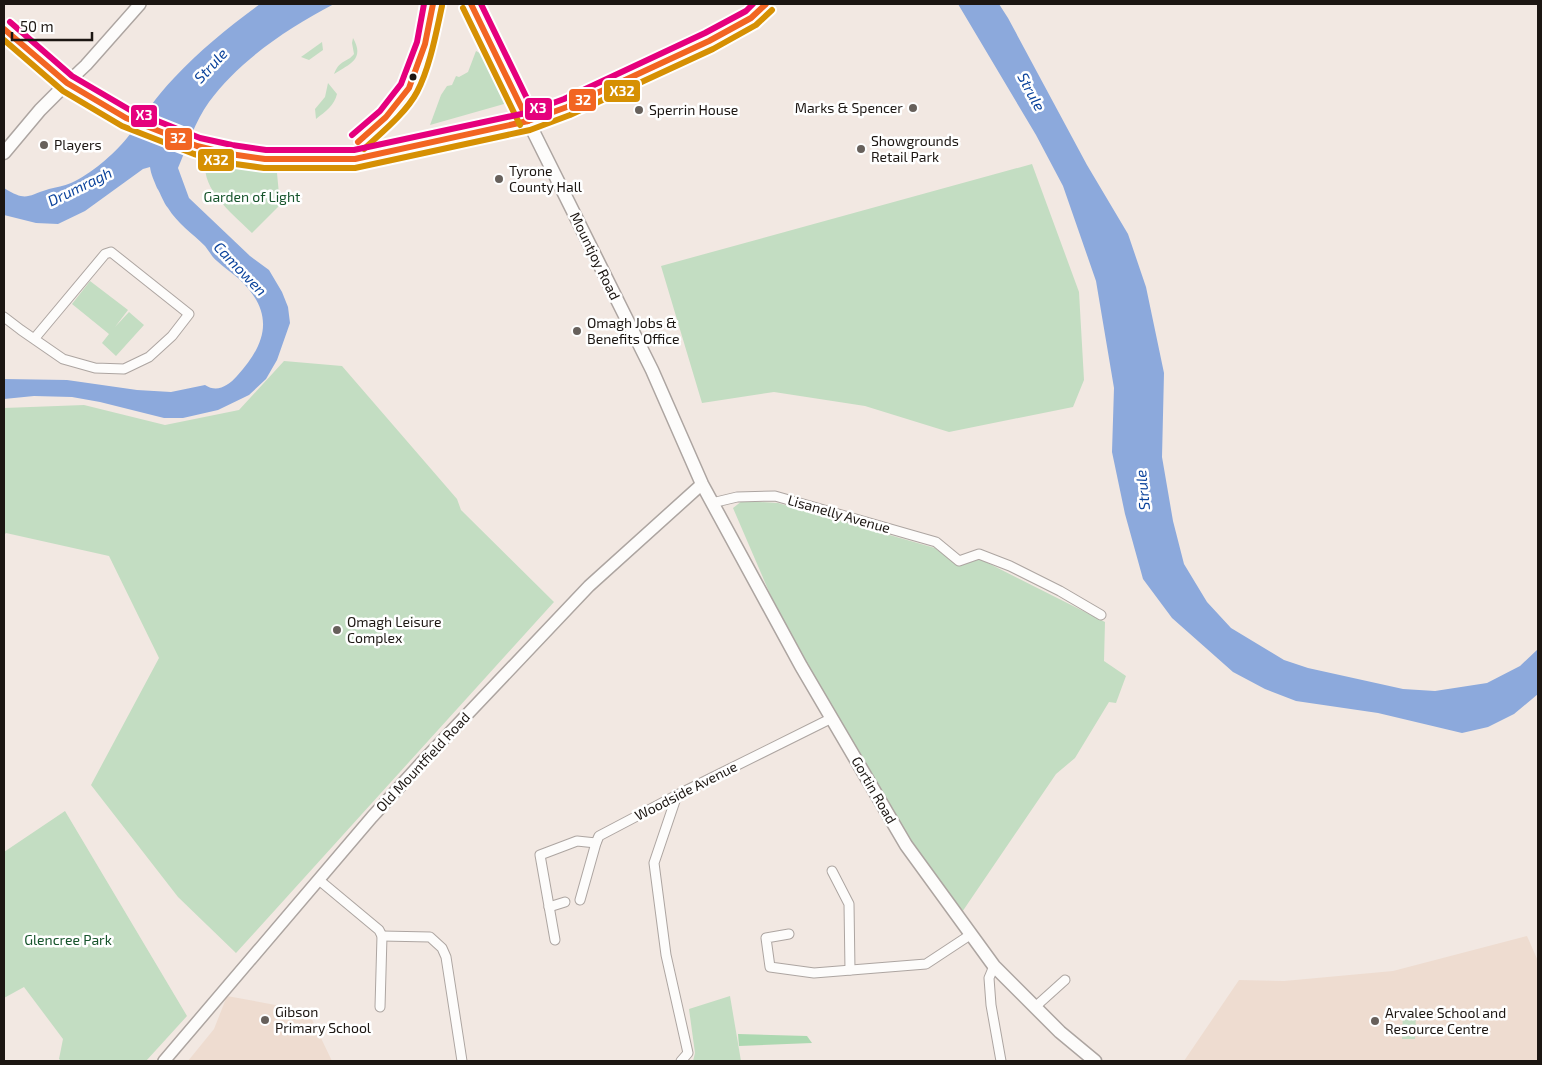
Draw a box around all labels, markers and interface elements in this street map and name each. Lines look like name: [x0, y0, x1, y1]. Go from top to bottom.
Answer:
scale bar: [12, 10, 92, 42]
text: 50 m: [20, 17, 54, 35]
water label: Strule: [190, 44, 231, 86]
water label: Strule: [1014, 69, 1049, 114]
unlabelled marker: [408, 72, 418, 82]
line badge: X32: [603, 79, 641, 103]
text: X32: [609, 82, 635, 99]
line badge: 32: [568, 88, 597, 112]
text: 32: [575, 91, 591, 108]
line badge: X3: [524, 97, 553, 121]
text: X3: [530, 99, 547, 116]
place label: Marks & Spencer: [795, 99, 903, 116]
place label: Sperrin House: [649, 101, 738, 118]
marker: Marks & Spencer: [907, 102, 919, 114]
line badge: X3: [130, 104, 158, 128]
marker: Sperrin House: [633, 104, 645, 116]
text: X3: [136, 106, 153, 123]
line badge: 32: [164, 127, 193, 151]
text: 32: [170, 129, 186, 146]
place label: Showgrounds Retail Park: [871, 132, 959, 165]
place label: Players: [54, 136, 102, 153]
marker: Players: [38, 139, 50, 151]
marker: Showgrounds Retail Park: [855, 143, 867, 155]
line badge: X32: [197, 148, 235, 172]
text: X32: [203, 151, 229, 168]
place label: Tyrone County Hall: [509, 162, 583, 195]
water label: Drumragh: [45, 163, 115, 209]
marker: Tyrone County Hall: [493, 173, 505, 185]
park label: Garden of Light: [204, 188, 300, 205]
street label: Mountjoy Road: [567, 209, 624, 302]
water label: Camowen: [211, 238, 271, 299]
place label: Omagh Jobs & Benefits Office: [587, 314, 680, 347]
marker: Omagh Jobs & Benefits Office: [571, 325, 583, 337]
water label: Strule: [1131, 469, 1153, 511]
street label: Lisanelly Avenue: [786, 491, 892, 536]
place label: Omagh Leisure Complex: [347, 613, 442, 646]
marker: Omagh Leisure Complex: [331, 624, 343, 636]
street label: Old Mountfield Road: [372, 708, 473, 815]
street label: Gortin Road: [848, 753, 900, 826]
street label: Woodside Avenue: [632, 757, 740, 824]
park label: Glencree Park: [24, 931, 112, 948]
place label: Gibson Primary School: [275, 1003, 372, 1036]
place label: Arvalee School and Resource Centre: [1385, 1004, 1506, 1037]
marker: Gibson Primary School: [259, 1014, 271, 1026]
marker: Arvalee School and Resource Centre: [1369, 1015, 1381, 1027]

